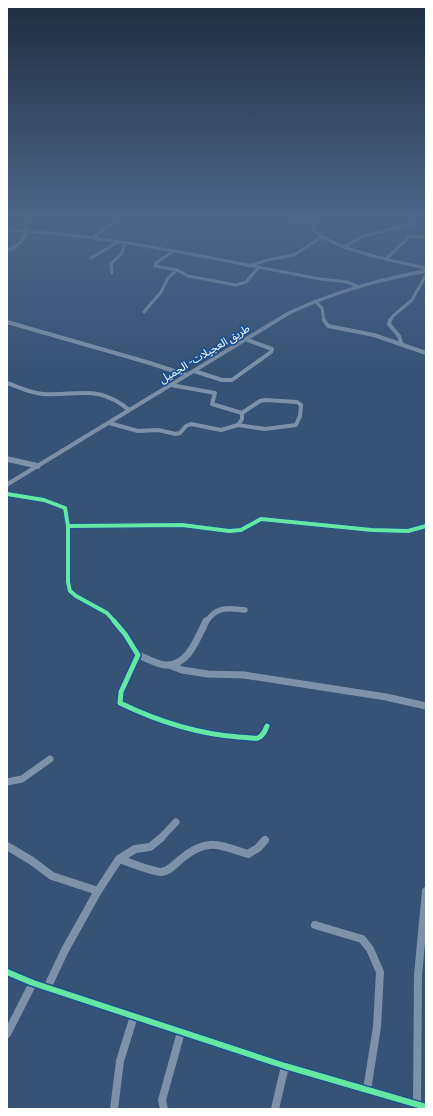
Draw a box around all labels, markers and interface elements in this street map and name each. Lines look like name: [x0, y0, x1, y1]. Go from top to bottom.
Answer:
street label: طريق العجيلات- الجميل: [156, 321, 252, 386]

